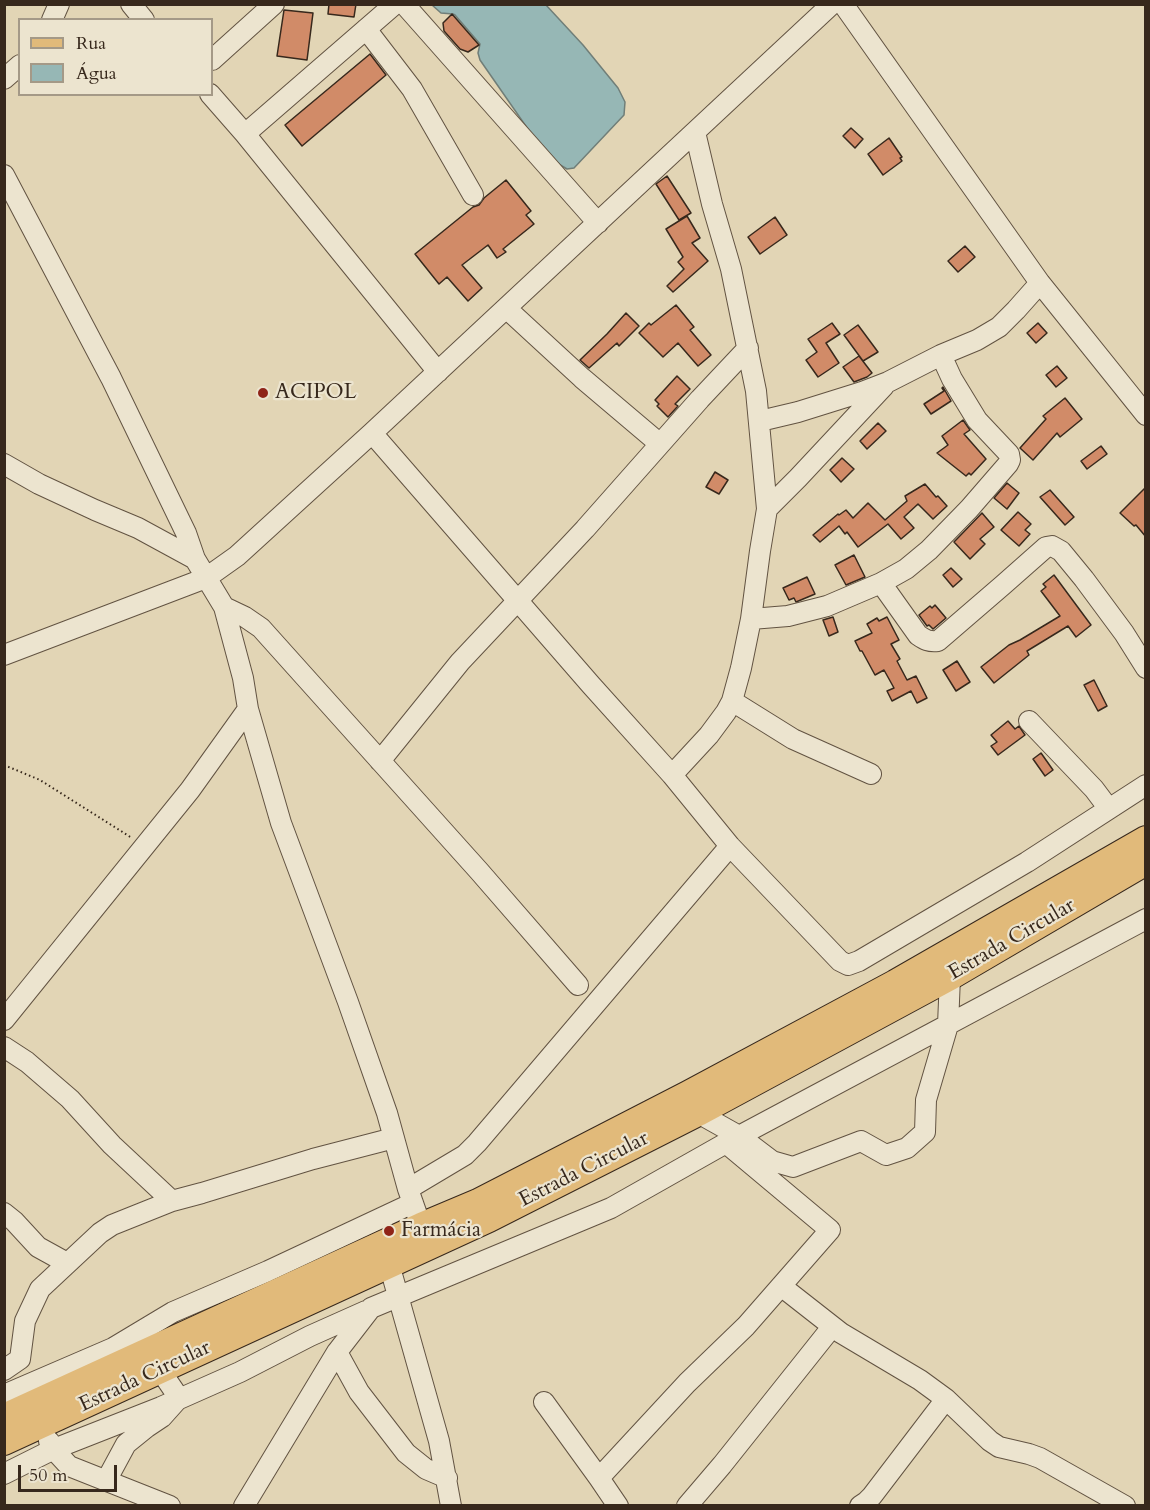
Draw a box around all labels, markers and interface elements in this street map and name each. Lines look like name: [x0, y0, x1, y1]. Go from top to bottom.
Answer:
legend: [18, 18, 213, 96]
text: Rua: [76, 31, 106, 56]
text: Água: [76, 61, 117, 86]
place label: ACIPOL: [275, 380, 356, 406]
marker: ACIPOL: [256, 386, 270, 400]
street label: Estrada Circular: [944, 894, 1080, 986]
street label: Estrada Circular: [515, 1127, 653, 1213]
place label: Farmácia: [401, 1218, 481, 1244]
marker: Farmácia: [382, 1224, 396, 1238]
street label: Estrada Circular: [75, 1336, 215, 1418]
scale bar: [21, 1453, 120, 1491]
text: 50 m: [29, 1463, 68, 1488]

